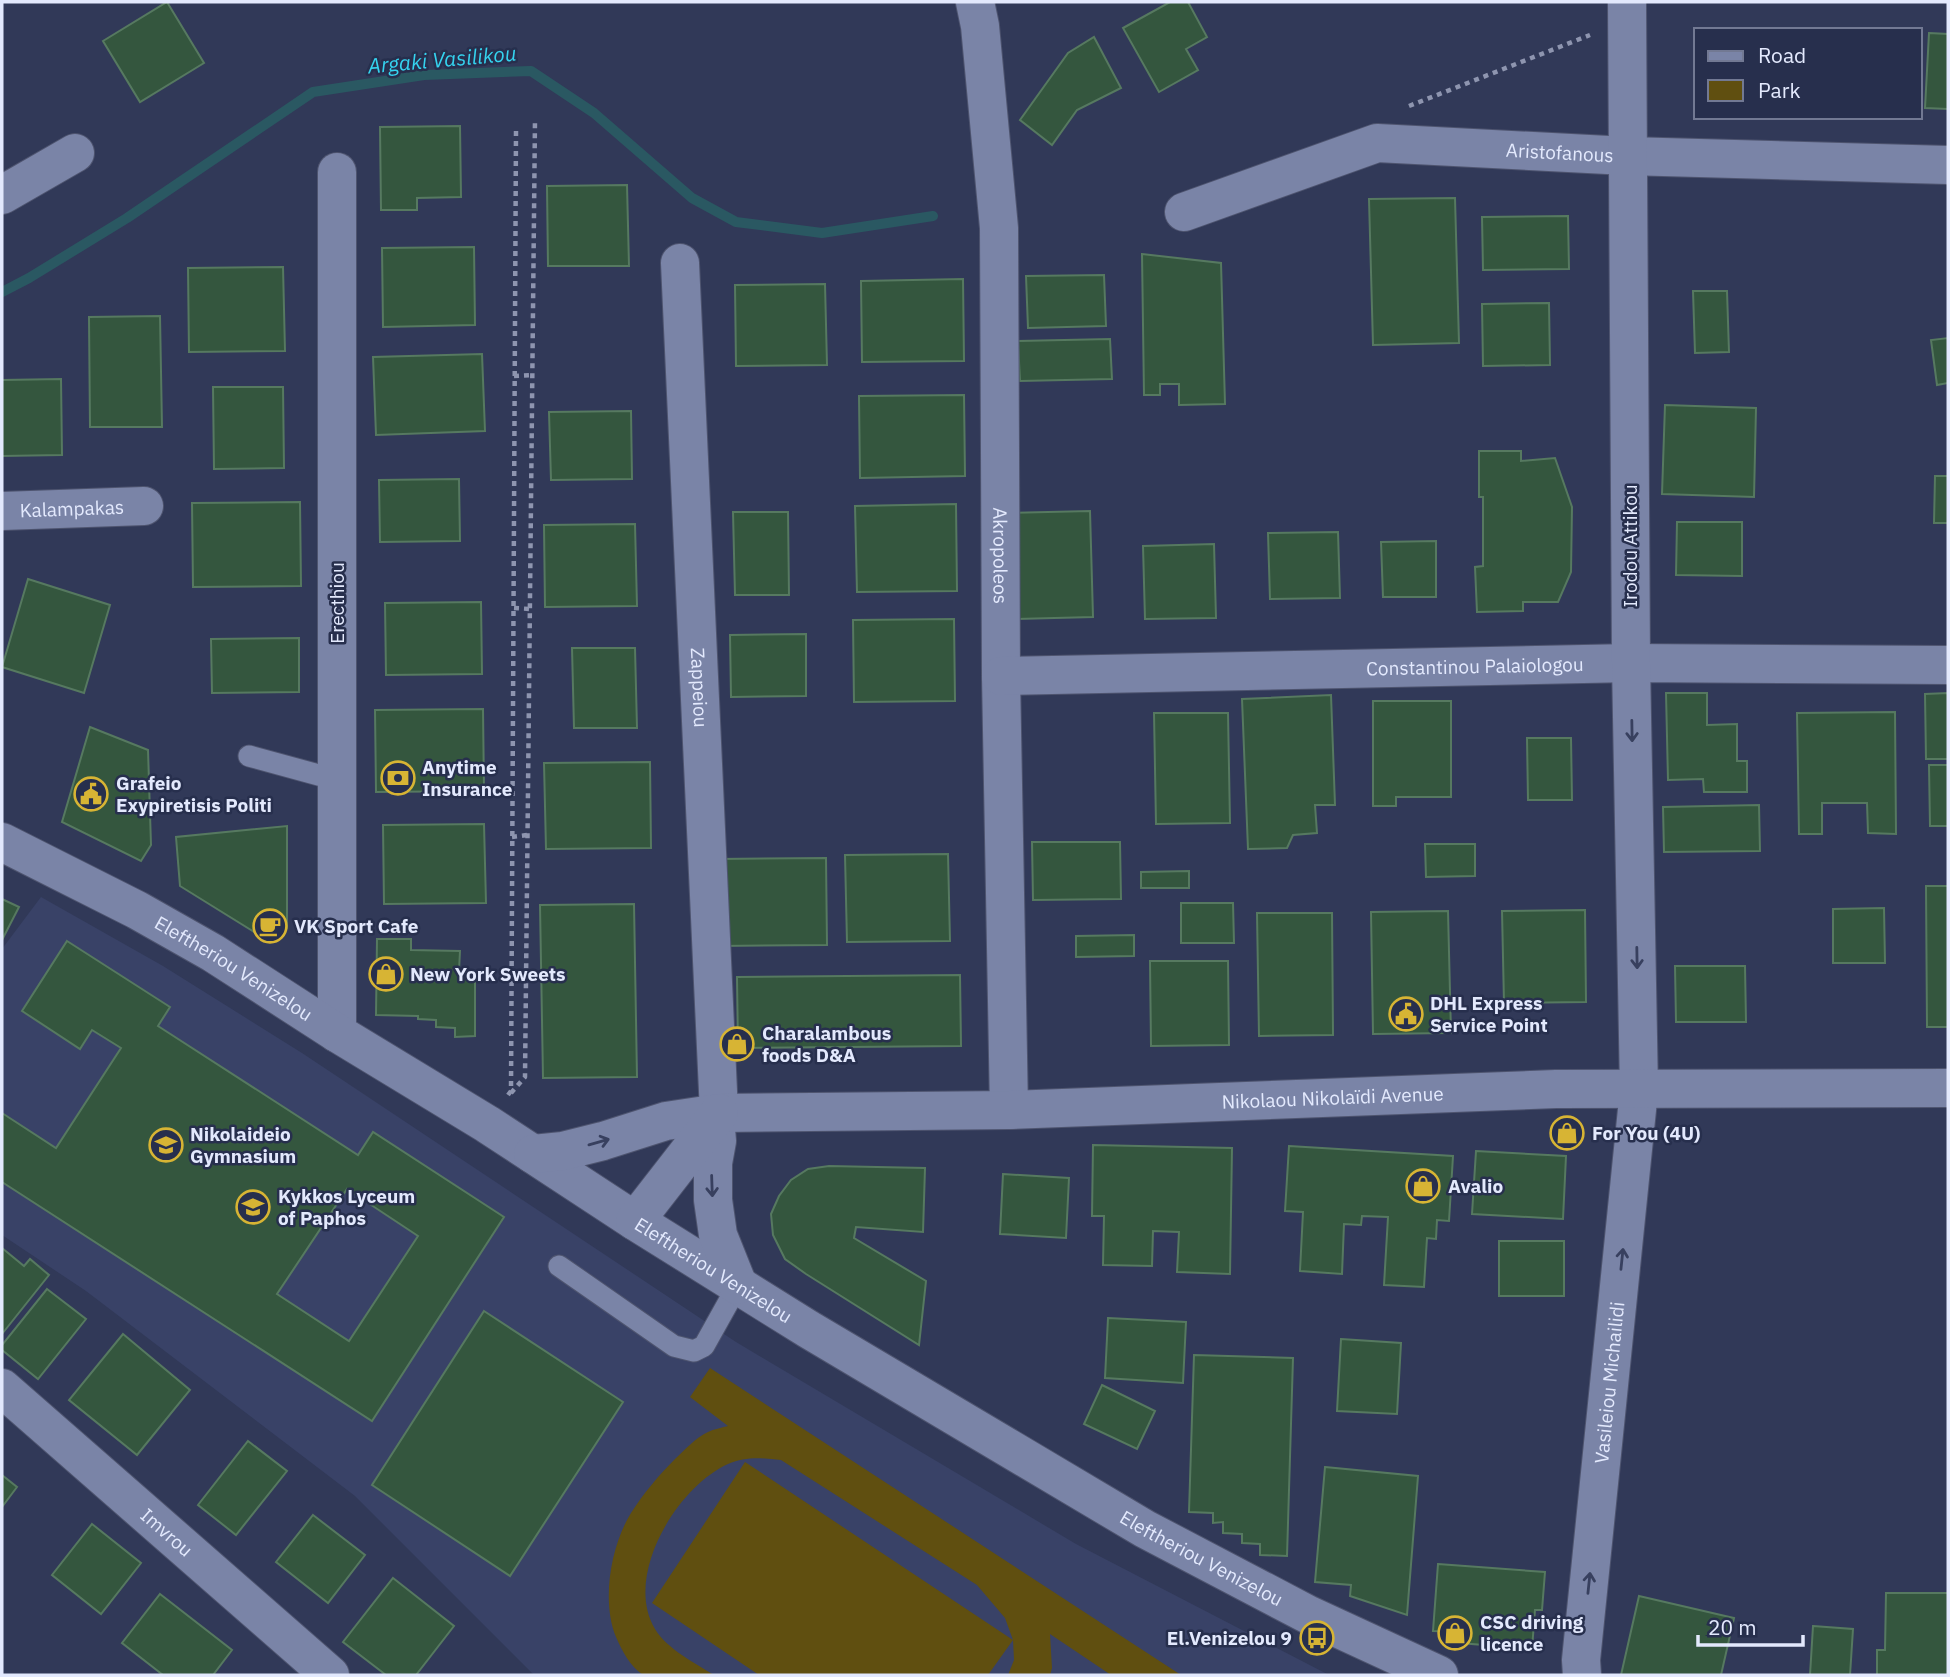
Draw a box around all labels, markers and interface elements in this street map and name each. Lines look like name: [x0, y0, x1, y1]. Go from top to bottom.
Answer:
legend: [1694, 28, 1922, 119]
water label: Argaki Vasilikou: [366, 39, 517, 80]
text: Road: [1758, 41, 1806, 69]
text: Park: [1758, 76, 1801, 104]
street label: Aristofanous: [1505, 138, 1614, 167]
street label: Irodou Attikou: [1618, 484, 1642, 608]
street label: Kalampakas: [19, 495, 125, 522]
street label: Akropoleos: [988, 507, 1013, 604]
street label: Erecthiou: [325, 562, 349, 644]
street label: Zappeiou: [686, 647, 713, 728]
street label: Constantinou Palaiologou: [1366, 652, 1584, 680]
one-way arrow: [1626, 719, 1639, 742]
place label: Anytime Insurance: [422, 755, 512, 801]
bank icon: Anytime Insurance: [379, 759, 417, 797]
place label: Grafeio Exypiretisis Politi: [116, 771, 272, 817]
public building icon: Grafeio Exypiretisis Politi: [72, 775, 110, 813]
cafe icon: VK Sport Cafe: [251, 907, 289, 945]
street label: Eleftheriou Venizelou: [150, 911, 317, 1026]
place label: VK Sport Cafe: [294, 914, 418, 938]
one-way arrow: [1630, 947, 1643, 970]
shop icon: New York Sweets: [367, 955, 405, 993]
place label: New York Sweets: [410, 962, 566, 986]
place label: DHL Express Service Point: [1430, 991, 1548, 1037]
public building icon: DHL Express Service Point: [1387, 995, 1425, 1033]
place label: Charalambous foods D&A: [762, 1021, 891, 1067]
shop icon: Charalambous foods D&A: [718, 1025, 756, 1063]
street label: Nikolaou Nikolaïdi Avenue: [1221, 1081, 1444, 1114]
shop icon: For You (4U): [1548, 1114, 1586, 1152]
place label: For You (4U): [1592, 1121, 1701, 1145]
place label: Nikolaideio Gymnasium: [190, 1122, 296, 1168]
school or university icon: Nikolaideio Gymnasium: [147, 1126, 185, 1164]
one-way arrow: [588, 1134, 610, 1147]
shop icon: Avalio: [1404, 1167, 1442, 1205]
one-way arrow: [706, 1174, 719, 1197]
place label: Avalio: [1448, 1174, 1503, 1198]
place label: Kykkos Lyceum of Paphos: [278, 1184, 415, 1230]
school or university icon: Kykkos Lyceum of Paphos: [234, 1188, 272, 1226]
street label: Eleftheriou Venizelou: [630, 1212, 797, 1328]
one-way arrow: [1616, 1248, 1629, 1271]
street label: Vasileiou Michailidi: [1589, 1300, 1629, 1465]
street label: Imvrou: [136, 1503, 198, 1562]
street label: Eleftheriou Venizelou: [1116, 1505, 1287, 1611]
one-way arrow: [1583, 1572, 1596, 1595]
scale bar: [1698, 1604, 1803, 1648]
place label: CSC driving licence: [1480, 1610, 1584, 1656]
text: 20 m: [1708, 1613, 1757, 1641]
shop icon: CSC driving licence: [1436, 1614, 1474, 1652]
bus stop icon: El.Venizelou 9: [1298, 1619, 1336, 1657]
place label: El.Venizelou 9: [1167, 1626, 1292, 1650]

